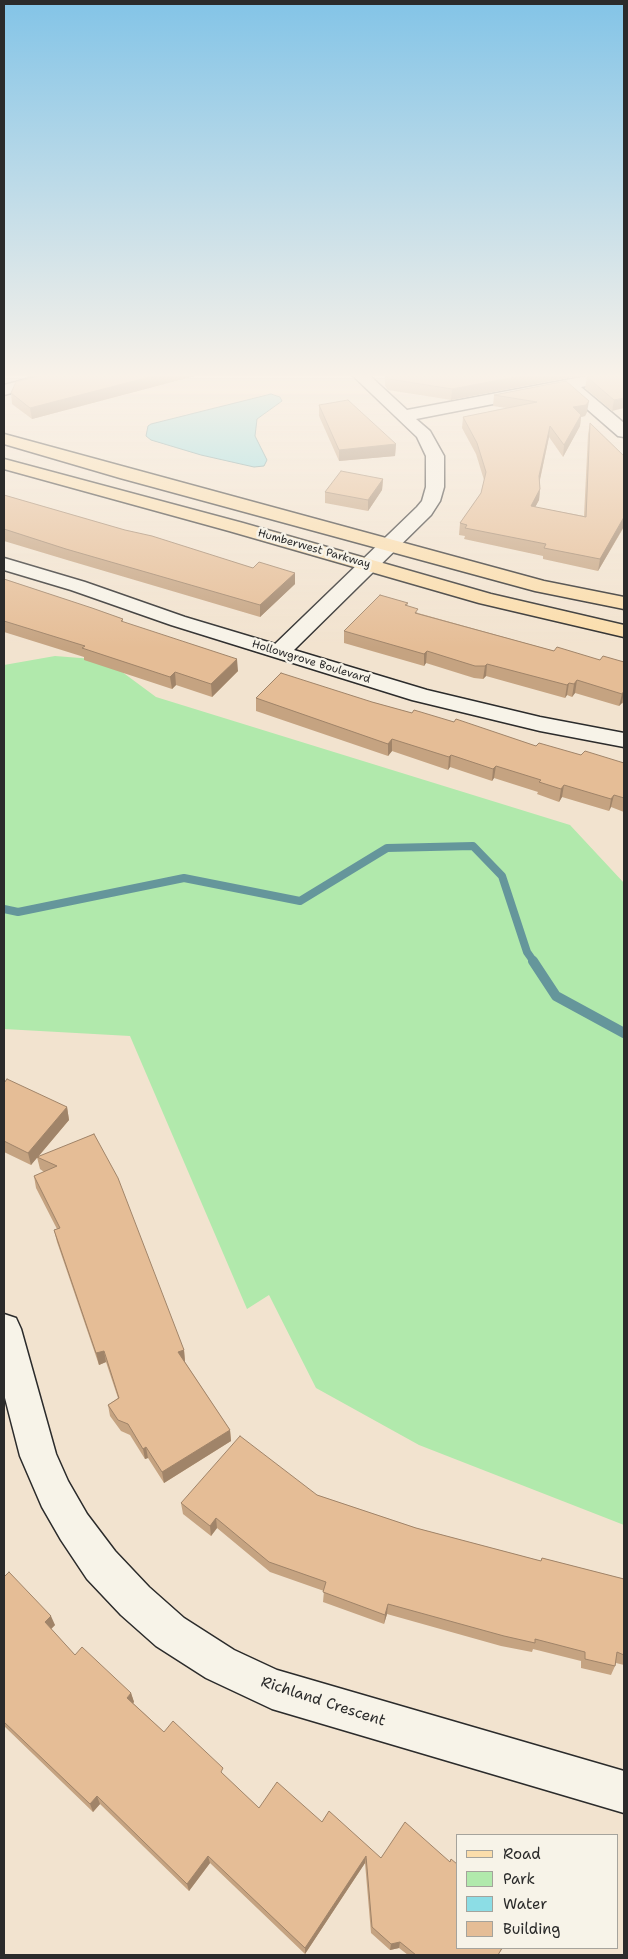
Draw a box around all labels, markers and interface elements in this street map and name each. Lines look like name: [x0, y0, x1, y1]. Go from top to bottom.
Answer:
street label: Humberwest Parkway: [256, 527, 372, 571]
street label: Hollowgrove Boulevard: [250, 638, 372, 686]
street label: Richland Crescent: [258, 1673, 388, 1731]
legend: [456, 1834, 618, 1949]
text: Road: [503, 1844, 541, 1864]
text: Park: [503, 1869, 535, 1889]
text: Water: [503, 1894, 547, 1914]
text: Building: [503, 1919, 560, 1939]

